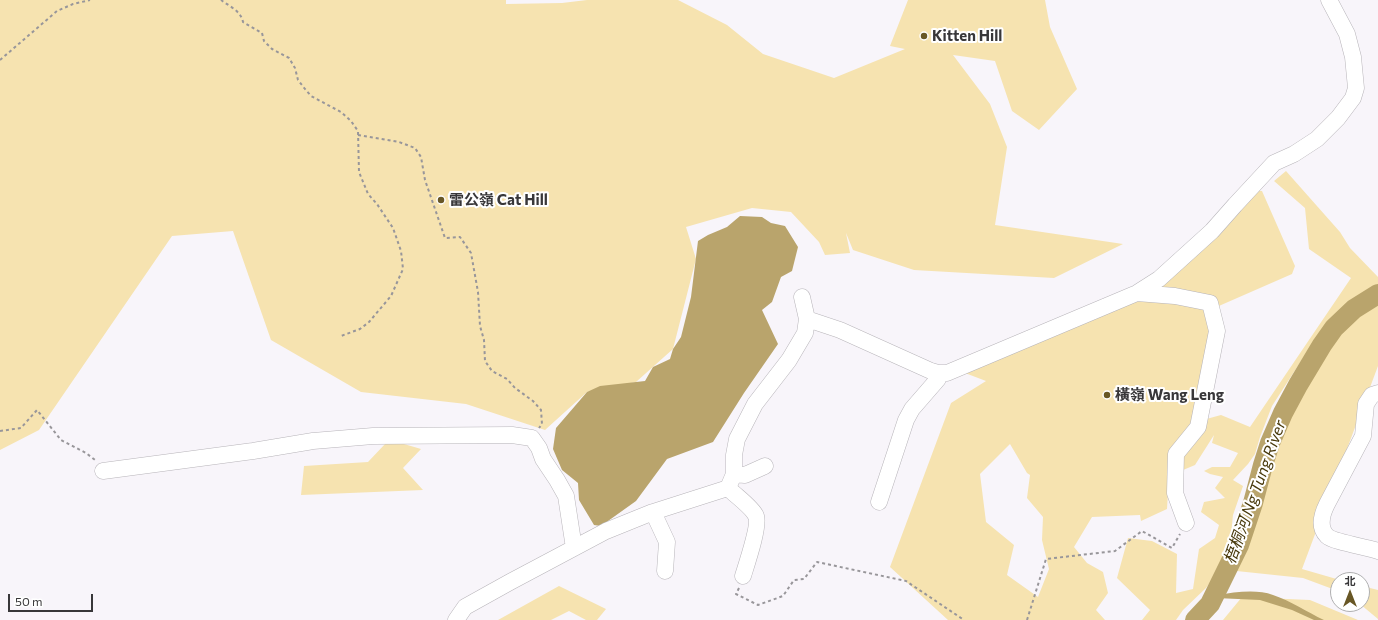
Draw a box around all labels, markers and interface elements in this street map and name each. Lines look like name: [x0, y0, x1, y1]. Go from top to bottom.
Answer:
place label: Kitten Hill: [932, 27, 1002, 45]
marker: Kitten Hill: [919, 31, 929, 41]
place label: 雷公嶺 Cat Hill: [449, 191, 548, 209]
marker: 雷公嶺 Cat Hill: [436, 195, 446, 205]
place label: 橫嶺 Wang Leng: [1115, 386, 1224, 404]
marker: 橫嶺 Wang Leng: [1102, 390, 1112, 400]
water label: 梧桐河 Ng Tung River: [1220, 418, 1290, 566]
north arrow: [1330, 572, 1370, 612]
text: 北: [1345, 574, 1356, 587]
scale bar: [10, 586, 95, 612]
text: 50 m: [15, 594, 43, 608]

